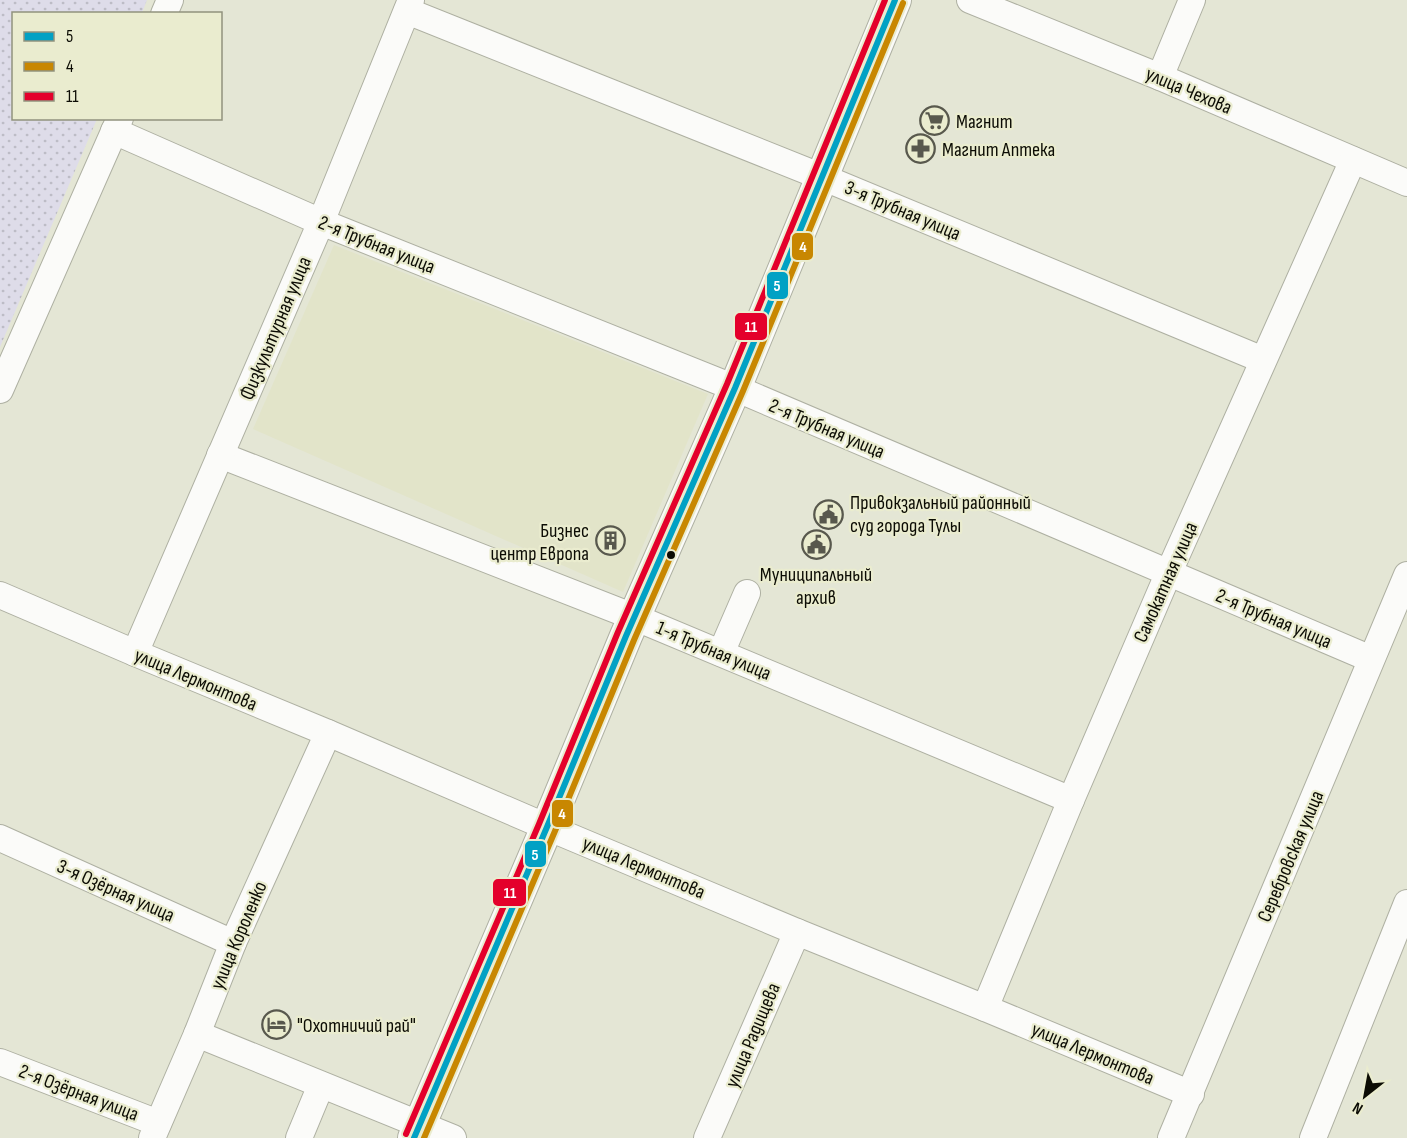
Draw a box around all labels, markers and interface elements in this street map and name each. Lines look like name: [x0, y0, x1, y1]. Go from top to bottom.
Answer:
legend: [12, 12, 222, 120]
text: 5: [66, 26, 73, 47]
text: 4: [66, 56, 74, 77]
street label: улица Чехова: [1142, 62, 1235, 120]
text: 11: [66, 86, 79, 107]
supermarket icon: Магнит: [919, 105, 951, 137]
place label: Магнит: [956, 110, 1013, 134]
pharmacy icon: Магнит Аптека: [905, 133, 937, 165]
place label: Магнит Аптека: [942, 138, 1055, 162]
street label: 3-я Трубная улица: [841, 176, 964, 246]
street label: 2-я Трубная улица: [315, 211, 438, 279]
line badge: 4: [791, 232, 814, 261]
text: 4: [799, 238, 807, 257]
street label: Физкультурная улица: [235, 253, 317, 404]
line badge: 5: [766, 271, 789, 300]
text: 5: [773, 277, 781, 296]
line badge: 11: [734, 312, 768, 341]
text: 11: [745, 318, 758, 337]
street label: 2-я Трубная улица: [765, 394, 888, 464]
place label: Привокзальный районный суд города Тулы: [850, 491, 1031, 538]
public building icon: Привокзальный районный суд города Тулы: [813, 498, 845, 530]
street label: Самокатная улица: [1129, 518, 1203, 646]
place label: Бизнес центр Европа: [491, 519, 589, 566]
building icon: Бизнес центр Европа: [594, 525, 626, 557]
public building icon: Муниципальный архив: [800, 528, 832, 560]
unlabelled marker: [665, 549, 677, 561]
place label: Муниципальный архив: [760, 563, 872, 610]
street label: 2-я Трубная улица: [1212, 584, 1335, 654]
street label: 1-я Трубная улица: [653, 616, 775, 686]
street label: улица Лермонтова: [131, 643, 261, 717]
street label: Серебровская улица: [1252, 787, 1329, 926]
line badge: 4: [551, 799, 574, 828]
text: 4: [558, 805, 566, 824]
street label: улица Лермонтова: [579, 831, 709, 905]
line badge: 5: [524, 840, 547, 868]
text: 5: [531, 846, 539, 865]
street label: 3-я Озёрная улица: [53, 854, 178, 928]
street label: улица Короленко: [205, 878, 272, 993]
line badge: 11: [492, 878, 527, 907]
text: 11: [504, 884, 517, 903]
street label: улица Радищева: [720, 979, 786, 1091]
hotel icon: "Охотничий рай": [260, 1009, 292, 1041]
place label: "Охотничий рай": [297, 1014, 416, 1038]
street label: улица Лермонтова: [1028, 1017, 1158, 1091]
street label: 2-я Озёрная улица: [15, 1059, 142, 1127]
north arrow: [1335, 1066, 1395, 1126]
text: N: [1349, 1097, 1367, 1118]

